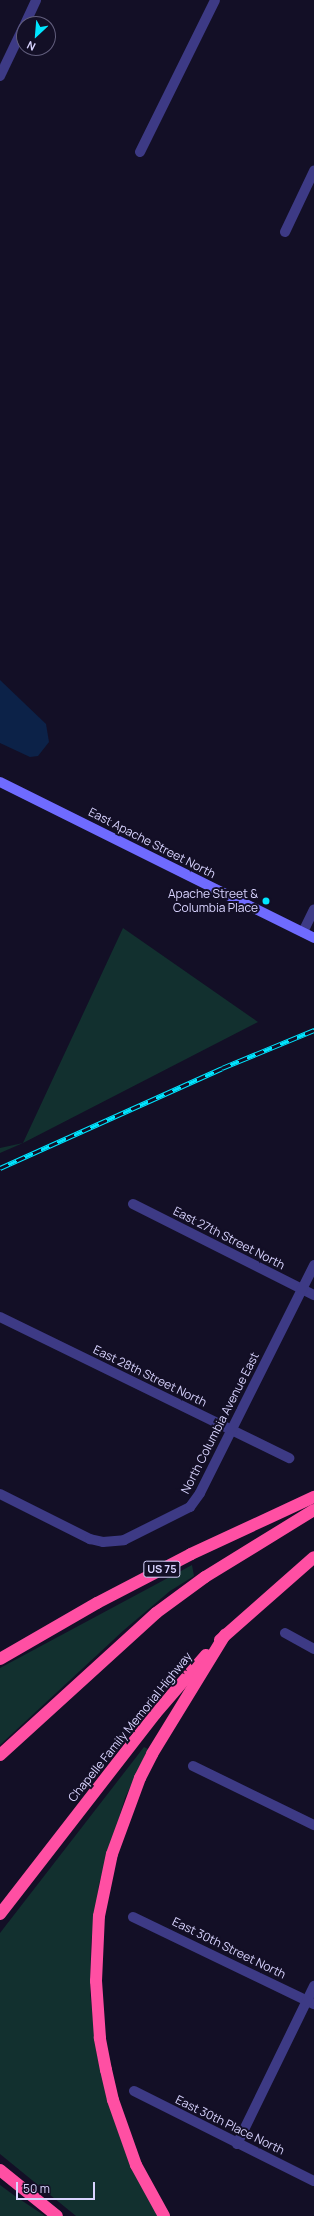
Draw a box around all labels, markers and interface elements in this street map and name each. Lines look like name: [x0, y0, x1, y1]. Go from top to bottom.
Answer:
north arrow: [16, 16, 56, 56]
text: N: [24, 38, 38, 55]
street label: East Apache Street North: [86, 805, 218, 881]
place label: Apache Street & Columbia Place: [168, 887, 258, 915]
marker: Apache Street & Columbia Place: [261, 896, 271, 906]
street label: East 27th Street North: [171, 1204, 287, 1272]
street label: East 28th Street North: [91, 1342, 209, 1410]
street label: North Columbia Avenue East: [178, 1350, 262, 1496]
road number: US 75: [143, 1560, 181, 1578]
street label: Chapelle Family Memorial Highway: [65, 1649, 195, 1805]
street label: East 30th Street North: [170, 1914, 288, 1982]
street label: East 30th Place North: [173, 2092, 287, 2158]
scale bar: [18, 2174, 97, 2200]
text: 50 m: [23, 2180, 50, 2197]

